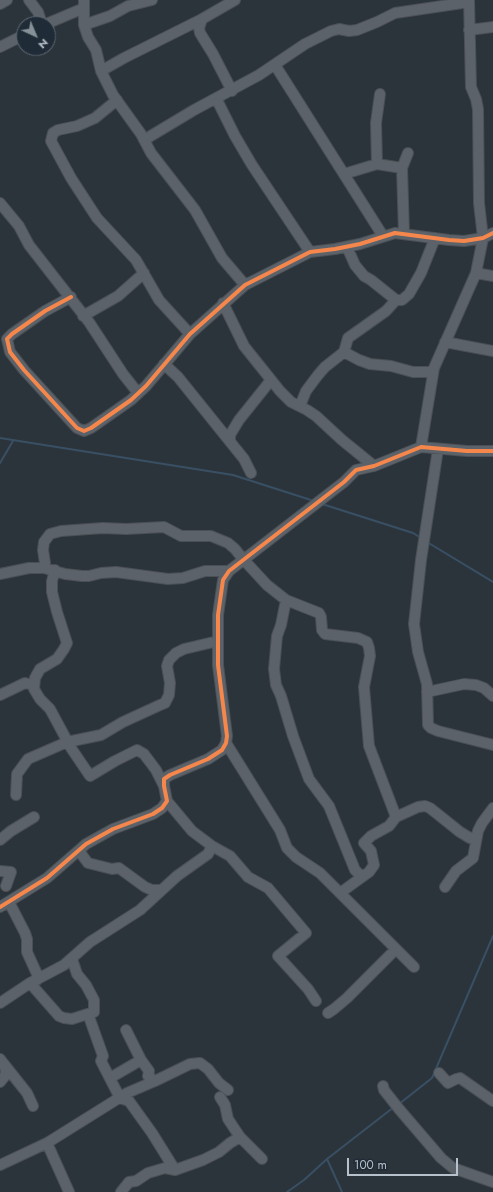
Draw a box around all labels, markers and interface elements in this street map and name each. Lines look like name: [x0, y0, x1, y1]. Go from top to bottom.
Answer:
north arrow: [16, 16, 56, 56]
text: N: [35, 35, 52, 53]
scale bar: [349, 1150, 460, 1176]
text: 100 m: [354, 1156, 387, 1174]

